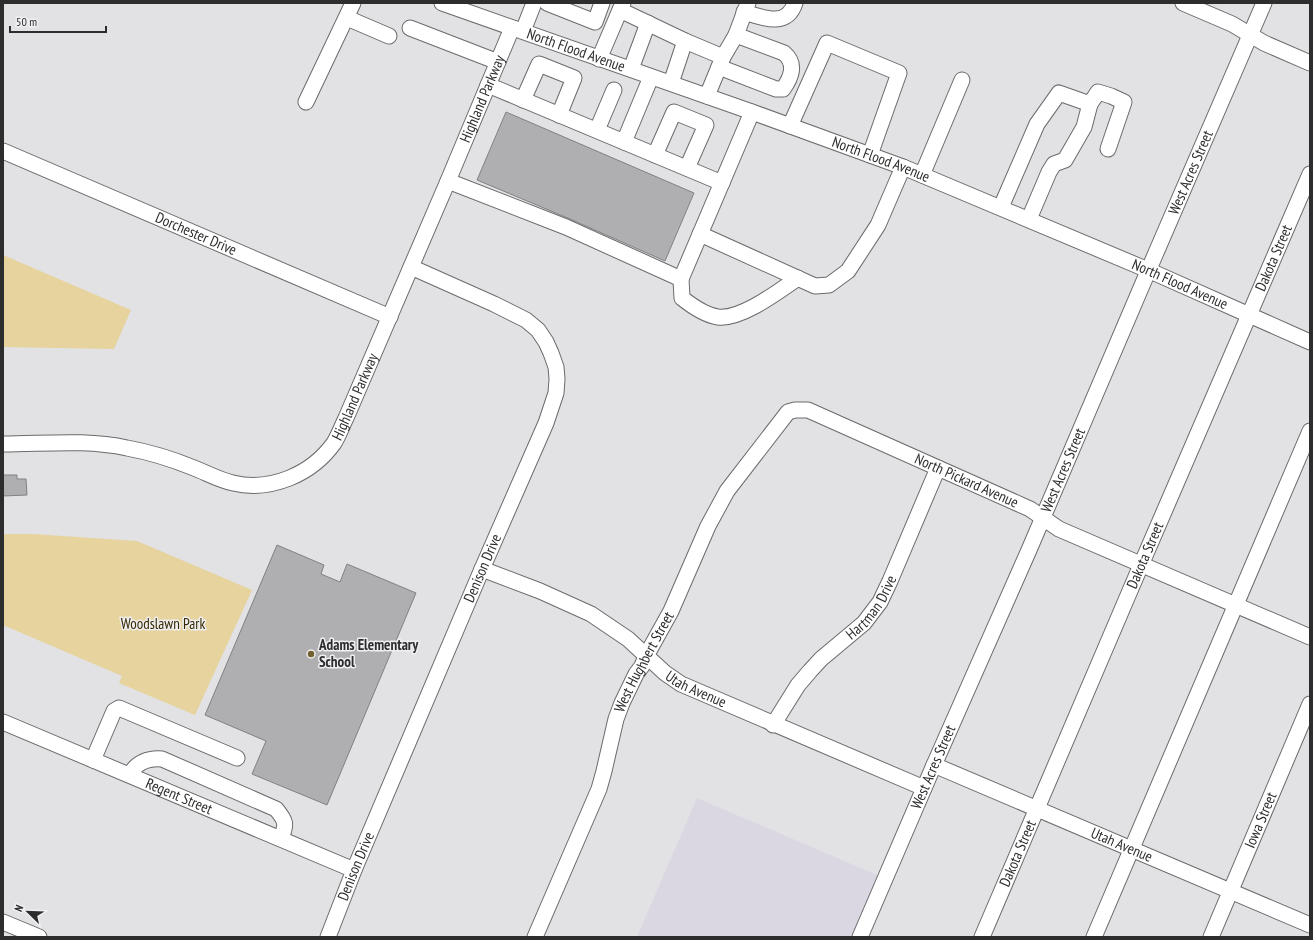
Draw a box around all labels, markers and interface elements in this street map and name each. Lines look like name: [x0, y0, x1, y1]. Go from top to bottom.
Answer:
scale bar: [10, 8, 106, 34]
text: 50 m: [16, 14, 37, 29]
street label: North Flood Avenue: [524, 24, 628, 76]
street label: Highland Parkway: [455, 52, 509, 145]
street label: West Acres Street: [1164, 127, 1217, 217]
street label: North Flood Avenue: [830, 132, 933, 186]
street label: Dorchester Drive: [153, 208, 240, 259]
street label: Dakota Street: [1251, 222, 1296, 294]
street label: North Flood Avenue: [1129, 254, 1231, 313]
street label: Highland Parkway: [327, 350, 382, 443]
street label: West Acres Street: [1036, 425, 1089, 515]
street label: North Pickard Avenue: [912, 449, 1022, 512]
street label: Dakota Street: [1122, 519, 1167, 591]
street label: Denison Drive: [459, 531, 505, 605]
street label: Hartman Drive: [842, 572, 900, 643]
street label: West Hughbert Street: [609, 608, 678, 715]
park label: Woodslawn Park: [121, 614, 205, 633]
place label: Adams Elementary School: [318, 635, 419, 671]
marker: Adams Elementary School: [306, 649, 316, 659]
street label: Utah Avenue: [662, 666, 729, 711]
street label: West Acres Street: [906, 722, 959, 812]
street label: Regent Street: [143, 773, 215, 818]
street label: Iowa Street: [1240, 789, 1280, 851]
street label: Dakota Street: [995, 817, 1040, 889]
street label: Utah Avenue: [1088, 823, 1156, 866]
street label: Denison Drive: [333, 829, 378, 903]
north arrow: [8, 892, 48, 932]
text: N: [11, 903, 26, 914]

